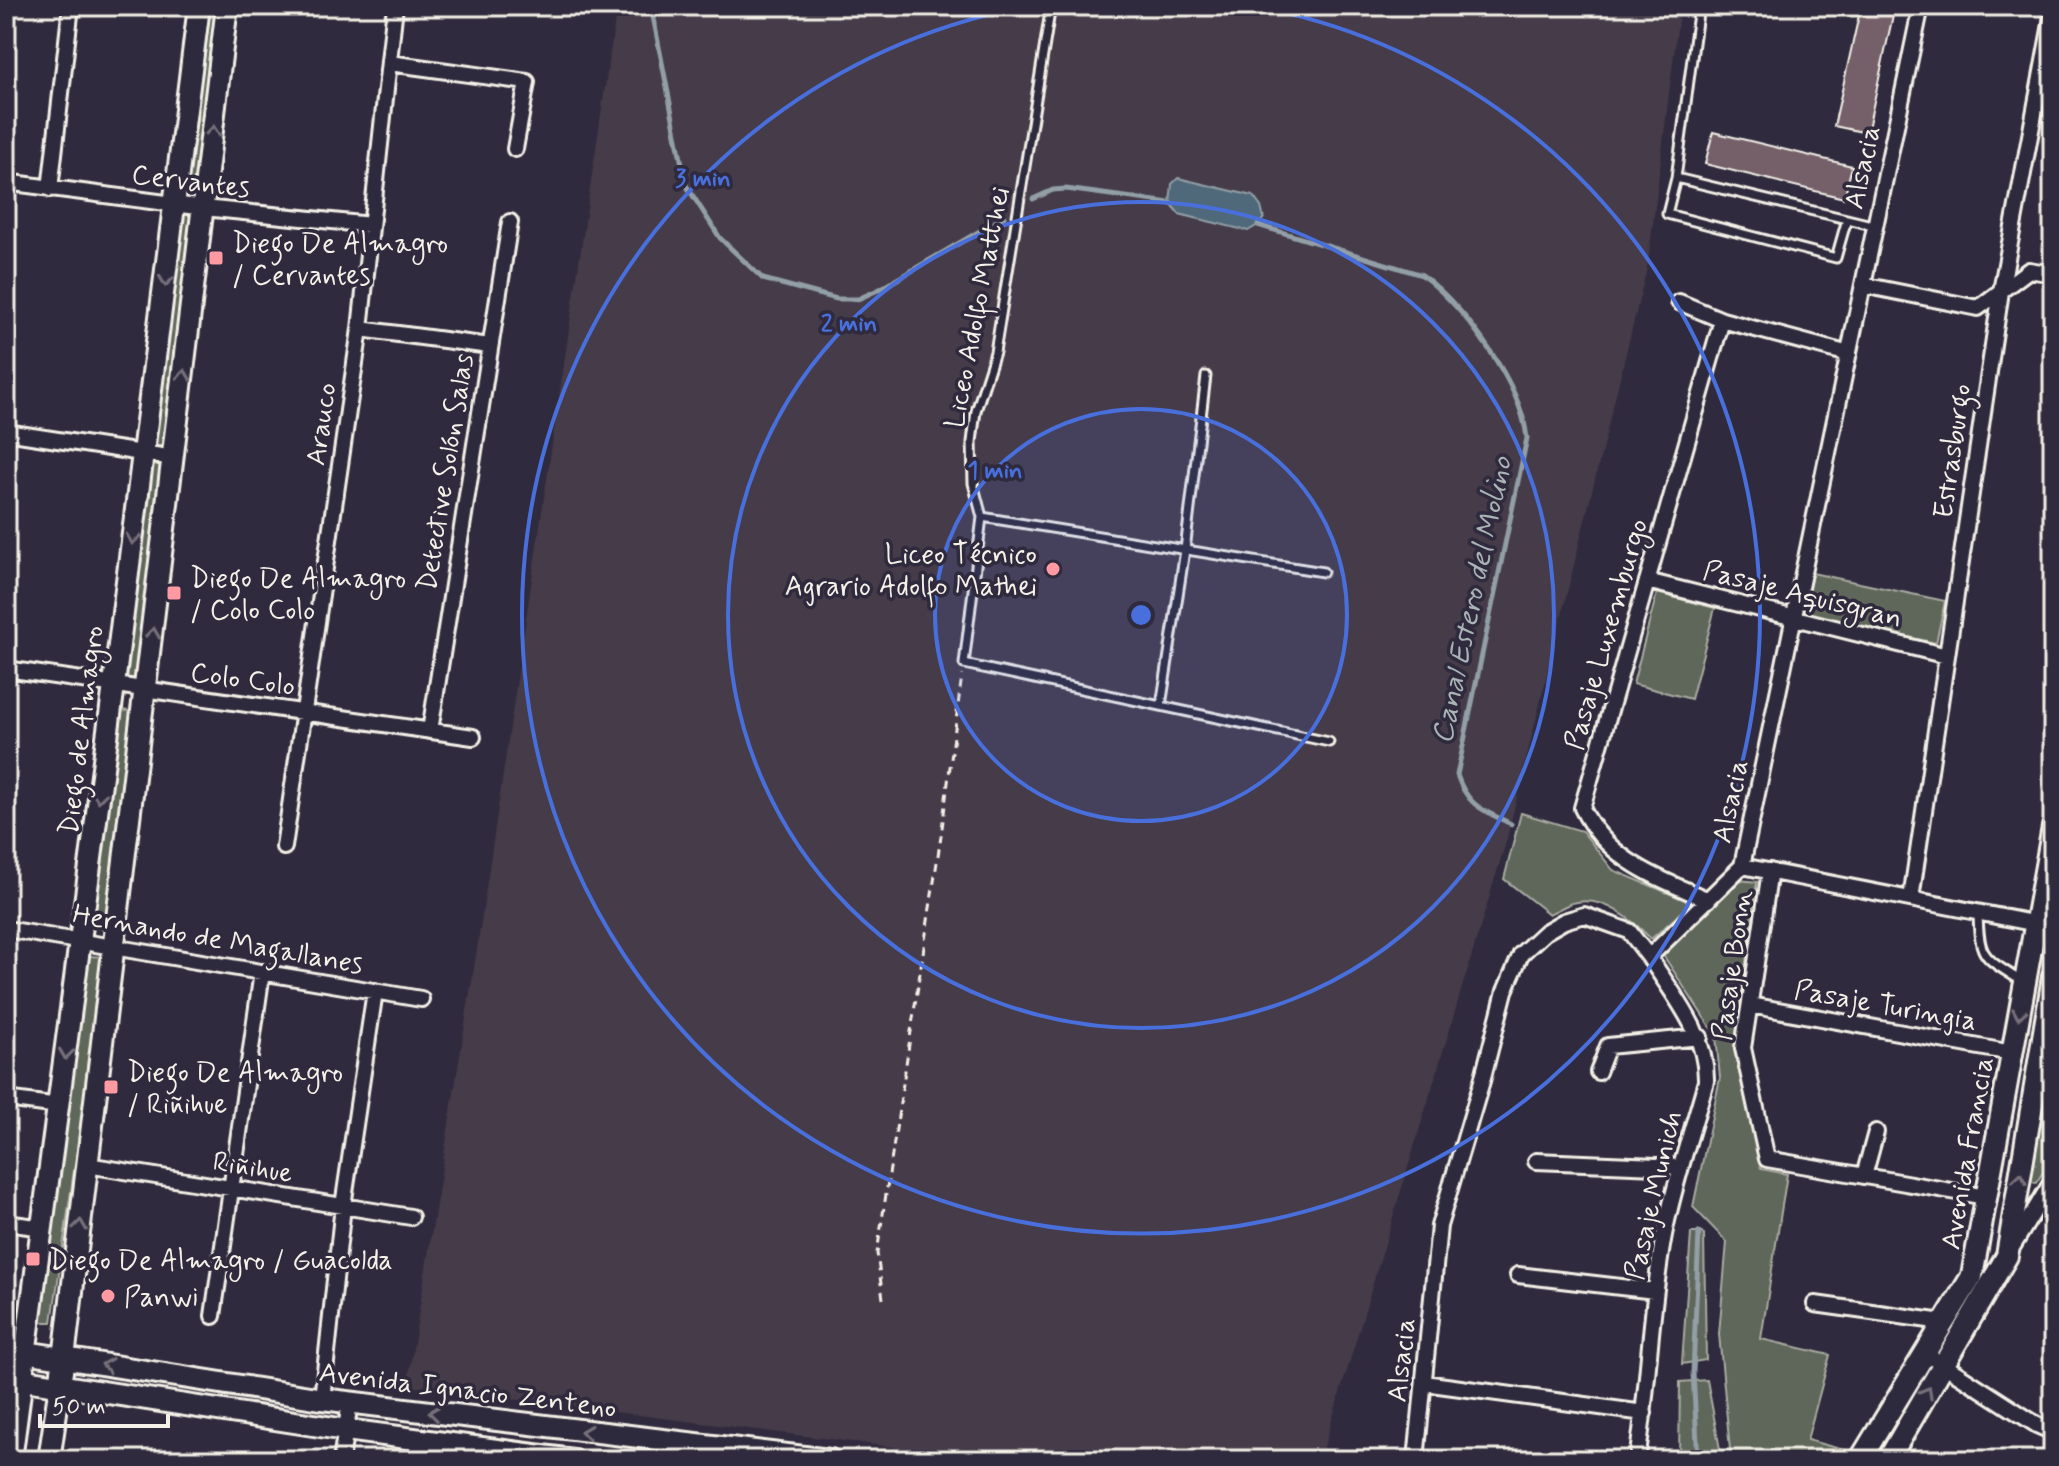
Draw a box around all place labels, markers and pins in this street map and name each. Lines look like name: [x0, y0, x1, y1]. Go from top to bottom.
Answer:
place label: Diego De Almagro / Cervantes: [232, 226, 448, 295]
marker: Diego De Almagro / Cervantes: [207, 249, 225, 267]
place label: Liceo Técnico Agrario Adolfo Mathei: [785, 537, 1037, 608]
marker: Liceo Técnico Agrario Adolfo Mathei: [1044, 560, 1062, 578]
place label: Diego De Almagro / Colo Colo: [190, 561, 406, 630]
marker: Diego De Almagro / Colo Colo: [165, 584, 183, 602]
centre of rings: [1127, 601, 1155, 629]
place label: Diego De Almagro / Riñihue: [127, 1055, 343, 1124]
marker: Diego De Almagro / Riñihue: [102, 1078, 120, 1096]
place label: Diego De Almagro / Guacolda: [49, 1243, 393, 1283]
marker: Diego De Almagro / Guacolda: [24, 1250, 42, 1268]
place label: Panwi: [124, 1280, 199, 1317]
marker: Panwi: [99, 1287, 117, 1305]

